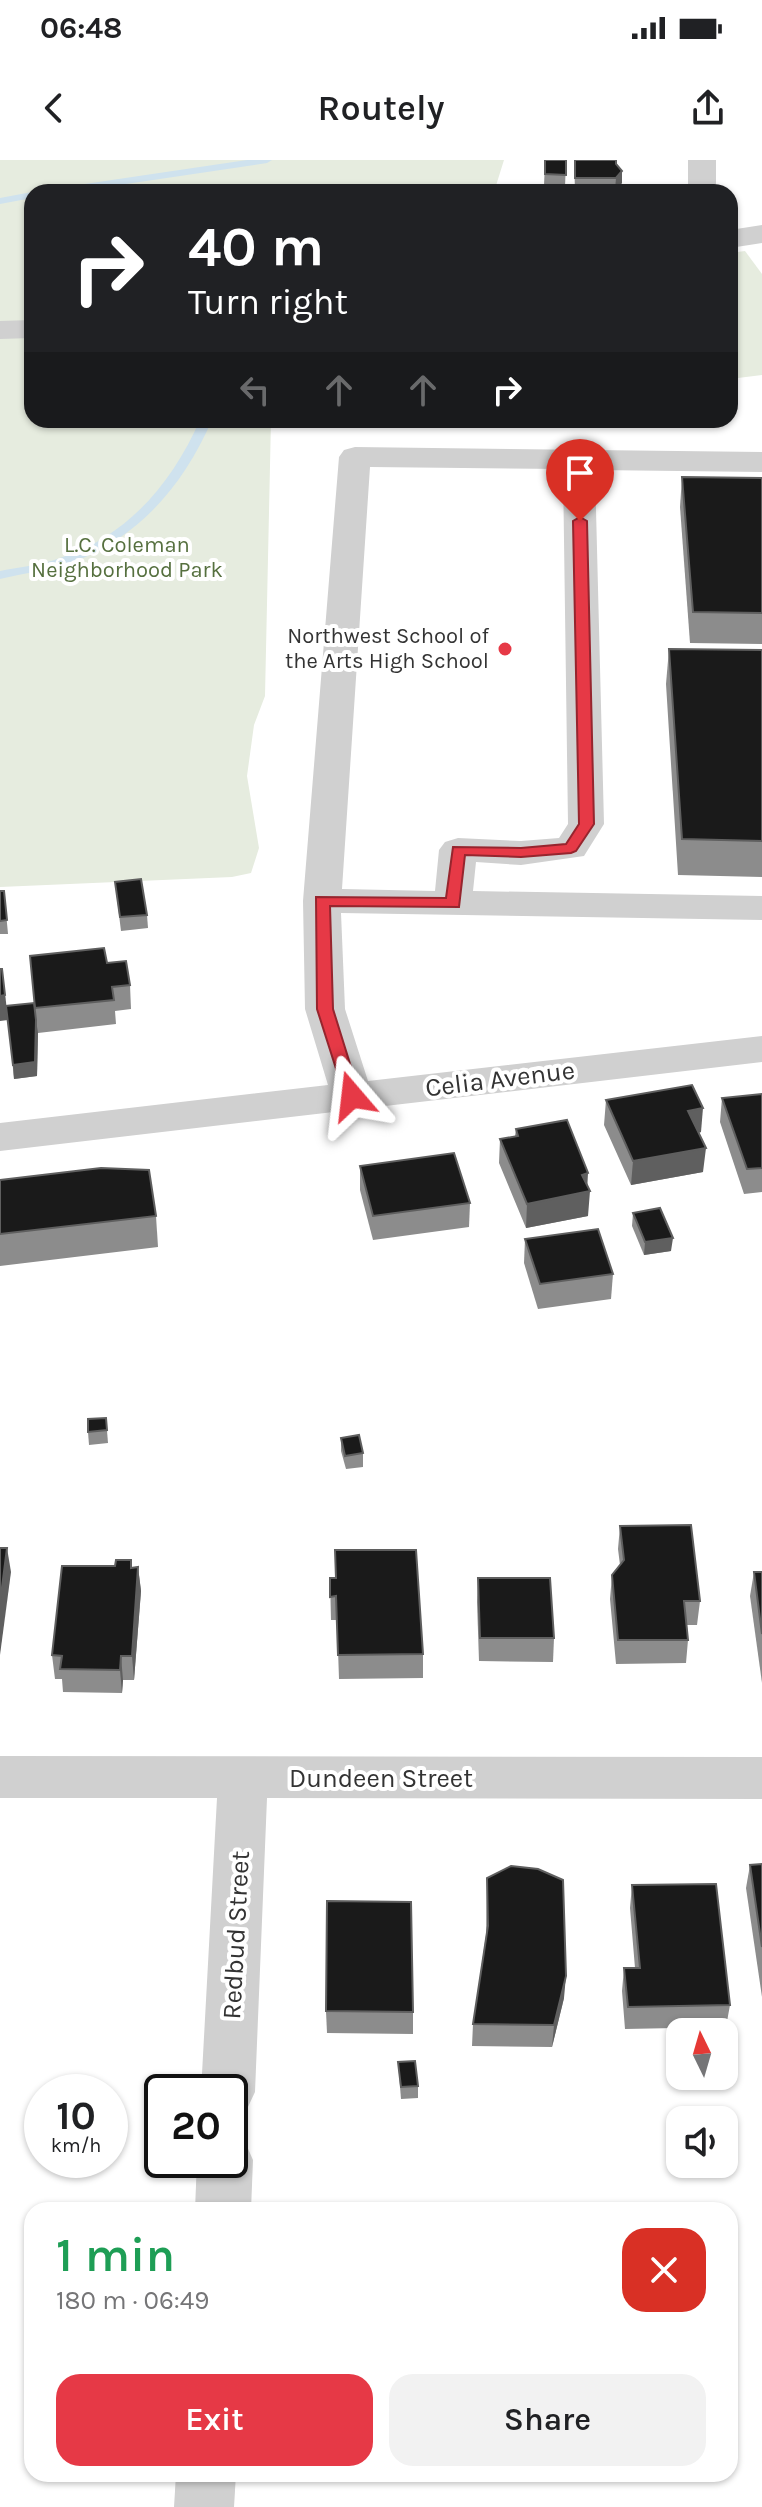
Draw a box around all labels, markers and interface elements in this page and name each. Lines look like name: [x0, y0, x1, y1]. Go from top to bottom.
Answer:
text: 06:48: [40, 10, 123, 46]
icon: back: [32, 86, 76, 130]
icon: share: [686, 86, 730, 130]
text: Routely: [318, 87, 444, 129]
text: 40 m: [188, 214, 324, 279]
icon: right: [56, 216, 160, 320]
text: Turn right: [188, 281, 348, 323]
icon: left: [233, 368, 277, 412]
icon: ahead: [317, 368, 361, 412]
icon: ahead: [401, 368, 445, 412]
icon: right: [485, 368, 529, 412]
pin: [546, 439, 614, 521]
icon: arrive: [558, 451, 602, 495]
park label: L.C. Coleman Neighborhood Park: [31, 532, 223, 583]
place label: Northwest School of the Arts High School: [285, 623, 489, 674]
marker: Northwest School of the Arts High School: [496, 640, 514, 658]
position arrow: [310, 1054, 394, 1138]
street label: Celia Avenue: [423, 1054, 577, 1104]
street label: Dundeen Street: [289, 1763, 473, 1794]
street label: Redbud Street: [216, 1850, 256, 2020]
north arrow: [666, 2018, 738, 2090]
map controls: [666, 2018, 738, 2178]
speed limit sign: 20: [144, 2074, 248, 2178]
text: 10: [56, 2092, 96, 2139]
button: sound: [666, 2106, 738, 2178]
text: km/h: [51, 2134, 101, 2157]
text: 1 min: [56, 2227, 175, 2283]
button: close: [622, 2228, 706, 2312]
text: 180 m · 06:49: [56, 2285, 209, 2316]
button: Exit: [56, 2374, 373, 2466]
button: Share: [389, 2374, 706, 2466]

